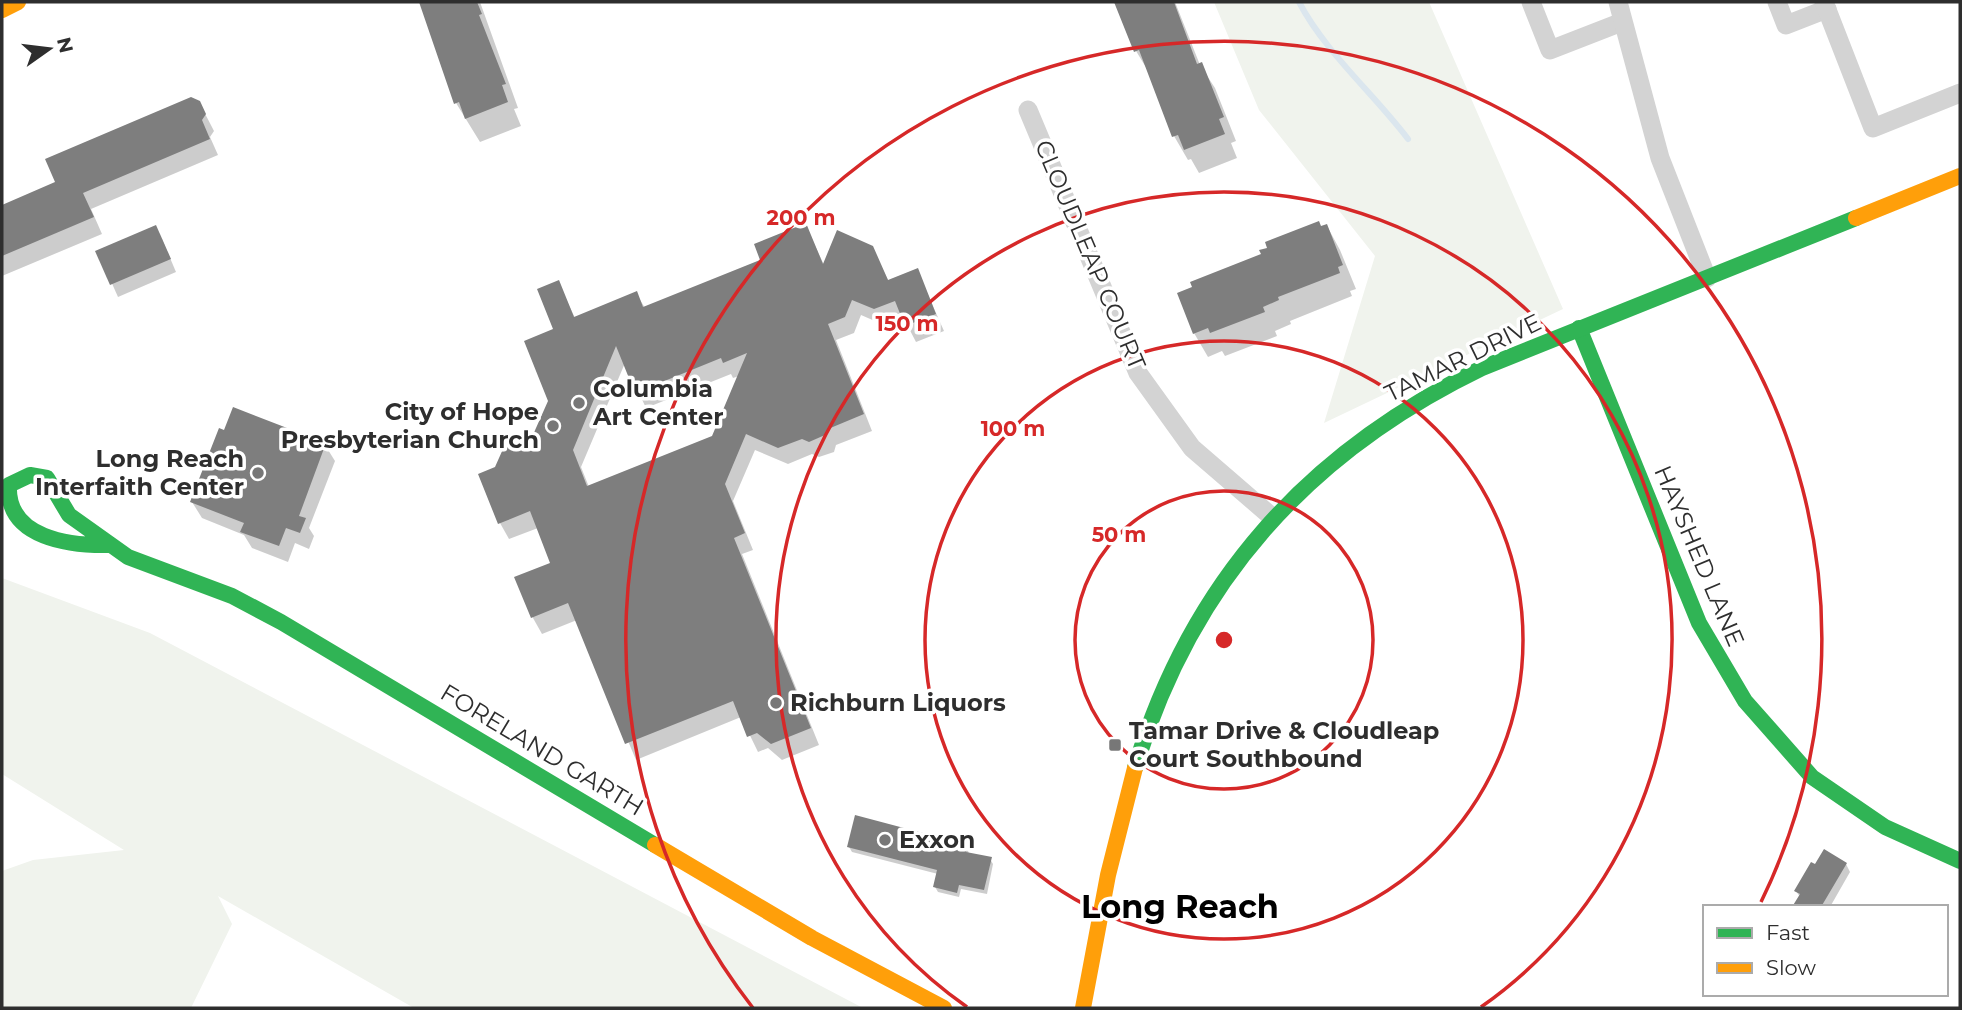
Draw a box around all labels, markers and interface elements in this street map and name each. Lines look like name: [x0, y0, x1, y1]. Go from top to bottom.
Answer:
north arrow: [14, 14, 84, 84]
text: N: [52, 35, 78, 55]
street label: CLOUDLEAP COURT: [1029, 135, 1152, 374]
text: 200 m: [767, 205, 835, 230]
street label: TAMAR DRIVE: [1380, 307, 1546, 408]
text: 150 m: [876, 311, 938, 336]
place label: Columbia Art Center: [592, 374, 724, 431]
marker: Columbia Art Center: [571, 395, 587, 411]
place label: City of Hope Presbyterian Church: [281, 397, 539, 454]
text: 100 m: [981, 416, 1045, 441]
marker: City of Hope Presbyterian Church: [545, 418, 561, 434]
place label: Long Reach Interfaith Center: [35, 444, 244, 501]
street label: HAYSHED LANE: [1648, 461, 1751, 651]
marker: Long Reach Interfaith Center: [250, 465, 266, 481]
text: 50 m: [1092, 522, 1146, 547]
centre of rings: [1212, 628, 1236, 652]
street label: FORELAND GARTH: [436, 677, 649, 822]
place label: Richburn Liquors: [790, 688, 1006, 717]
marker: Richburn Liquors: [768, 695, 784, 711]
place label: Tamar Drive & Cloudleap Court Southbound: [1129, 716, 1439, 773]
marker: Tamar Drive & Cloudleap Court Southbound: [1107, 737, 1123, 753]
place label: Exxon: [899, 825, 975, 854]
marker: Exxon: [877, 832, 893, 848]
district label: Long Reach: [1081, 887, 1279, 926]
legend: [1703, 905, 1948, 996]
text: Fast: [1766, 920, 1810, 945]
text: Slow: [1766, 955, 1816, 980]

